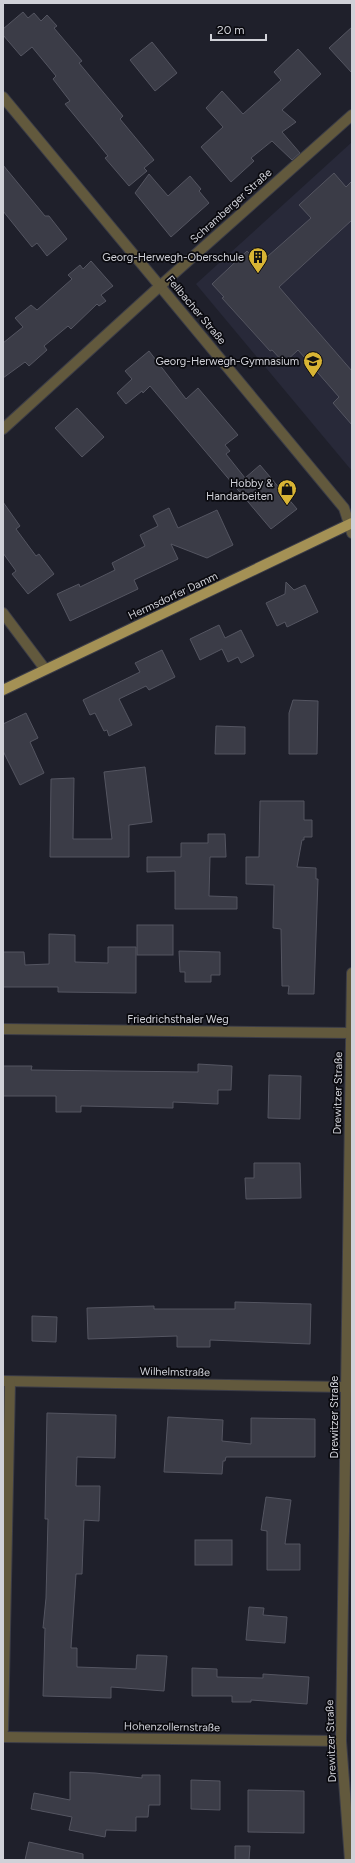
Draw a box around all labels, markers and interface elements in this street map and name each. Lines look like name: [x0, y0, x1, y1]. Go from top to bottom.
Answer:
scale bar: [211, 16, 266, 42]
text: 20 m: [217, 23, 245, 37]
street label: Schramberger Straße: [188, 166, 274, 246]
building icon: Georg-Herwegh-Oberschule: [247, 246, 269, 274]
place label: Georg-Herwegh-Oberschule: [102, 251, 244, 264]
street label: Fellbacher Straße: [163, 273, 229, 347]
school or university icon: Georg-Herwegh-Gymnasium: [302, 350, 324, 378]
place label: Georg-Herwegh-Gymnasium: [155, 355, 299, 368]
place label: Hobby & Handarbeiten: [206, 477, 273, 503]
shop icon: Hobby & Handarbeiten: [276, 478, 298, 506]
street label: Hermsdorfer Damm: [126, 570, 220, 622]
street label: Friedrichsthaler Weg: [127, 1013, 229, 1026]
street label: Drewitzer Straße: [331, 1052, 345, 1134]
street label: Wilhelmstraße: [140, 1365, 210, 1379]
street label: Drewitzer Straße: [328, 1376, 341, 1458]
street label: Drewitzer Straße: [323, 1699, 339, 1783]
street label: Hohenzollernstraße: [124, 1720, 220, 1734]

